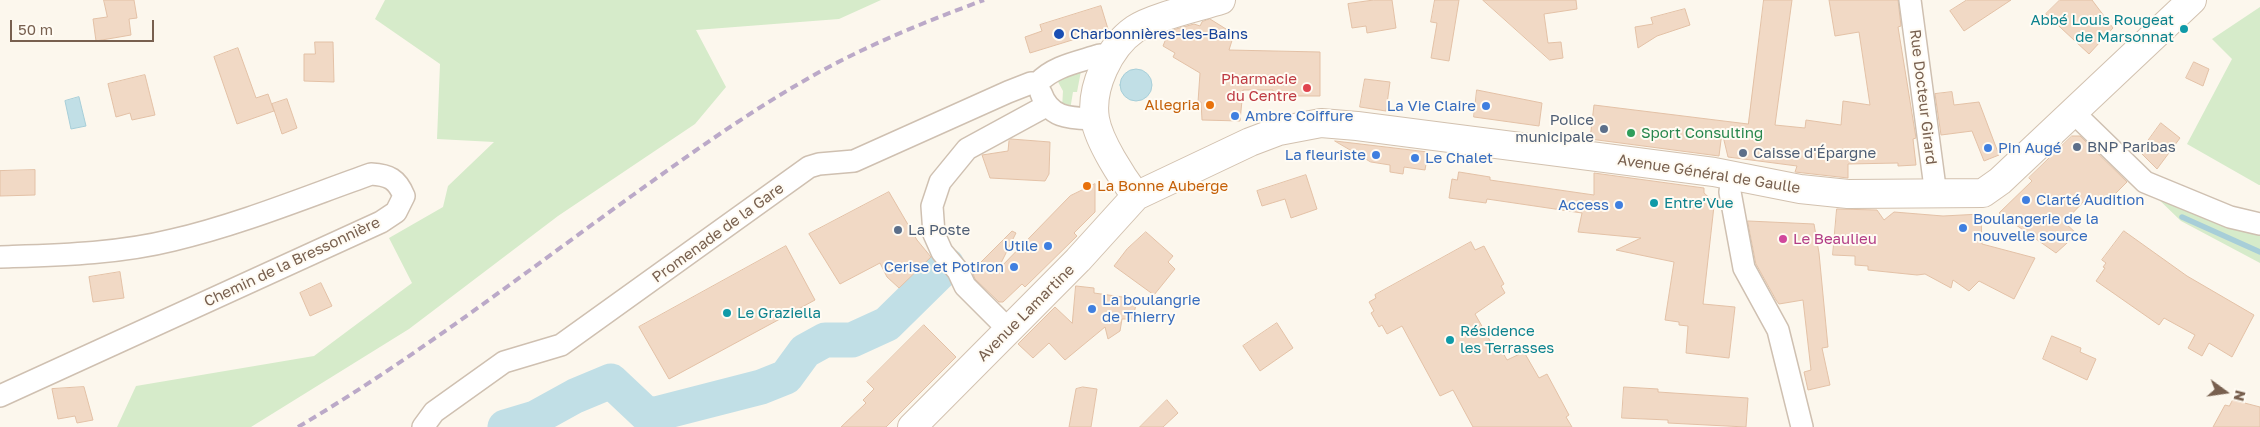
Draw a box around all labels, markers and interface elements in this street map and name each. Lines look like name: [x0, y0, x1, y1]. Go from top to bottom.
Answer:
scale bar: [12, 10, 156, 42]
place label: Abbé Louis Rougeat de Marsonnat: [2030, 11, 2174, 46]
text: 50 m: [18, 20, 53, 38]
marker: Abbé Louis Rougeat de Marsonnat: [2178, 23, 2190, 35]
place label: Charbonnières-les-Bains: [1070, 25, 1248, 43]
marker: Charbonnières-les-Bains: [1052, 27, 1066, 41]
street label: Rue Docteur Girard: [1906, 28, 1940, 166]
place label: Pharmacie du Centre: [1221, 70, 1297, 105]
marker: Pharmacie du Centre: [1301, 82, 1313, 94]
place label: Allegria: [1145, 96, 1200, 114]
place label: La Vie Claire: [1387, 97, 1476, 115]
marker: Allegria: [1204, 99, 1216, 111]
marker: La Vie Claire: [1480, 100, 1492, 112]
place label: Ambre Coiffure: [1245, 107, 1353, 125]
marker: Ambre Coiffure: [1229, 110, 1241, 122]
place label: Police municipale: [1515, 111, 1594, 146]
marker: Police municipale: [1598, 123, 1610, 135]
place label: Sport Consulting: [1641, 124, 1763, 142]
marker: Sport Consulting: [1625, 127, 1637, 139]
place label: BNP Paribas: [2087, 138, 2176, 156]
place label: Pin Augé: [1998, 139, 2062, 157]
marker: BNP Paribas: [2071, 141, 2083, 153]
marker: Pin Augé: [1982, 142, 1994, 154]
place label: Caisse d'Épargne: [1753, 144, 1876, 162]
place label: La fleuriste: [1285, 146, 1366, 164]
marker: Caisse d'Épargne: [1737, 147, 1749, 159]
marker: La fleuriste: [1370, 149, 1382, 161]
place label: Le Chalet: [1425, 149, 1493, 167]
street label: Avenue Général de Gaulle: [1616, 151, 1802, 197]
marker: Le Chalet: [1409, 152, 1421, 164]
place label: La Bonne Auberge: [1097, 177, 1228, 195]
street label: Promenade de la Gare: [649, 179, 787, 287]
marker: La Bonne Auberge: [1081, 180, 1093, 192]
place label: Clarté Audition: [2036, 191, 2144, 209]
place label: Entre'Vue: [1664, 194, 1733, 212]
marker: Clarté Audition: [2020, 194, 2032, 206]
place label: Access: [1558, 196, 1609, 214]
marker: Entre'Vue: [1648, 197, 1660, 209]
marker: Access: [1613, 199, 1625, 211]
place label: Boulangerie de la nouvelle source: [1973, 210, 2099, 245]
street label: Chemin de la Bressonnière: [201, 213, 383, 311]
place label: La Poste: [908, 221, 970, 239]
marker: Boulangerie de la nouvelle source: [1957, 222, 1969, 234]
marker: La Poste: [892, 224, 904, 236]
place label: Le Beaulieu: [1793, 230, 1877, 248]
marker: Le Beaulieu: [1777, 233, 1789, 245]
place label: Utile: [1004, 237, 1038, 255]
marker: Utile: [1042, 240, 1054, 252]
place label: Cerise et Potiron: [884, 258, 1004, 276]
street label: Avenue Lamartine: [974, 261, 1078, 365]
marker: Cerise et Potiron: [1008, 261, 1020, 273]
place label: La boulangrie de Thierry: [1102, 291, 1201, 326]
marker: La boulangrie de Thierry: [1086, 303, 1098, 315]
place label: Le Graziella: [737, 304, 821, 322]
marker: Le Graziella: [721, 307, 733, 319]
place label: Résidence les Terrasses: [1460, 322, 1554, 357]
marker: Résidence les Terrasses: [1444, 334, 1456, 346]
north arrow: [2200, 367, 2250, 417]
text: N: [2231, 389, 2250, 403]

